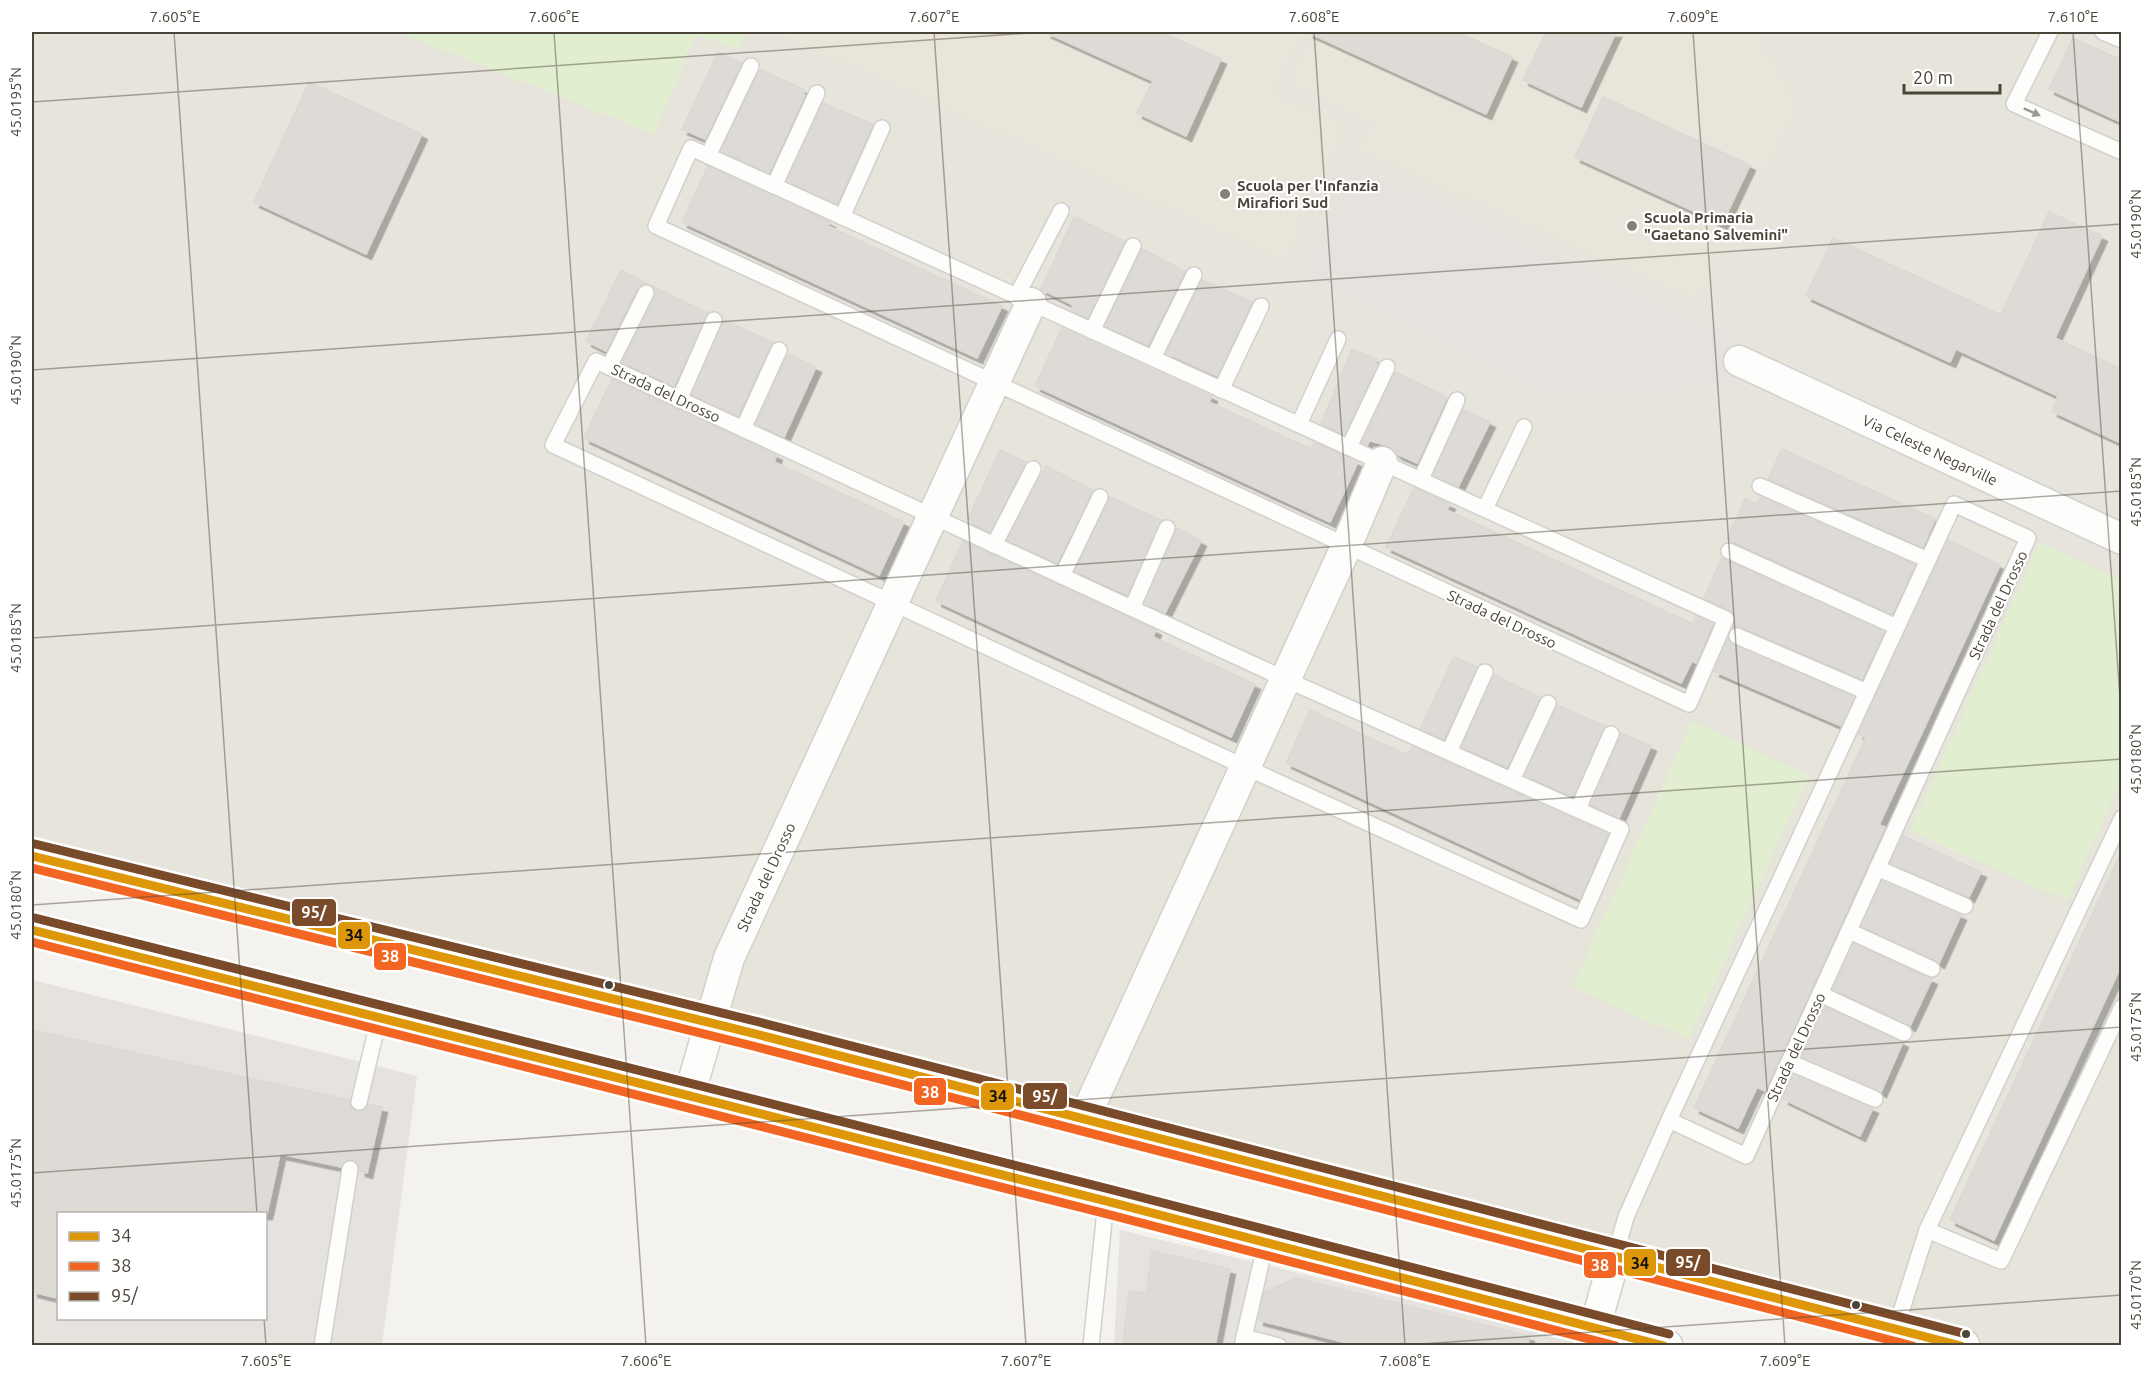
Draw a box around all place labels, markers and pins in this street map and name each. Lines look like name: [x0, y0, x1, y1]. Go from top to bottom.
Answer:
place label: Scuola per l'Infanzia Mirafiori Sud: [1237, 177, 1379, 211]
marker: Scuola per l'Infanzia Mirafiori Sud: [1218, 187, 1232, 201]
place label: Scuola Primaria "Gaetano Salvemini": [1644, 209, 1788, 243]
marker: Scuola Primaria "Gaetano Salvemini": [1625, 219, 1639, 233]
unlabelled marker: [603, 979, 615, 991]
unlabelled marker: [1850, 1299, 1862, 1311]
unlabelled marker: [1960, 1328, 1972, 1340]

